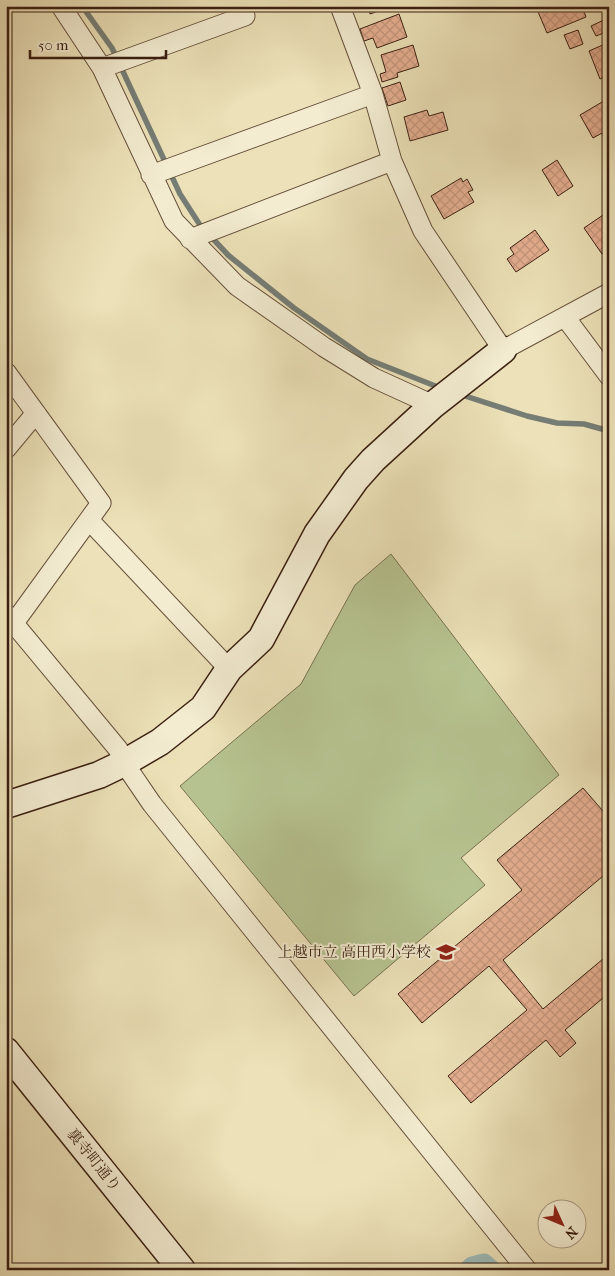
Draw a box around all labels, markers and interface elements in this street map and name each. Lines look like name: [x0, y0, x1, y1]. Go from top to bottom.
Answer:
scale bar: [30, 28, 166, 60]
text: 50 m: [38, 36, 69, 54]
school or university icon: 上越市立 高田西小学校: [435, 941, 457, 963]
place label: 上越市立 高田西小学校: [278, 943, 431, 961]
street label: 裏寺町通り: [63, 1125, 125, 1195]
north arrow: [538, 1198, 588, 1248]
text: N: [561, 1223, 581, 1243]

